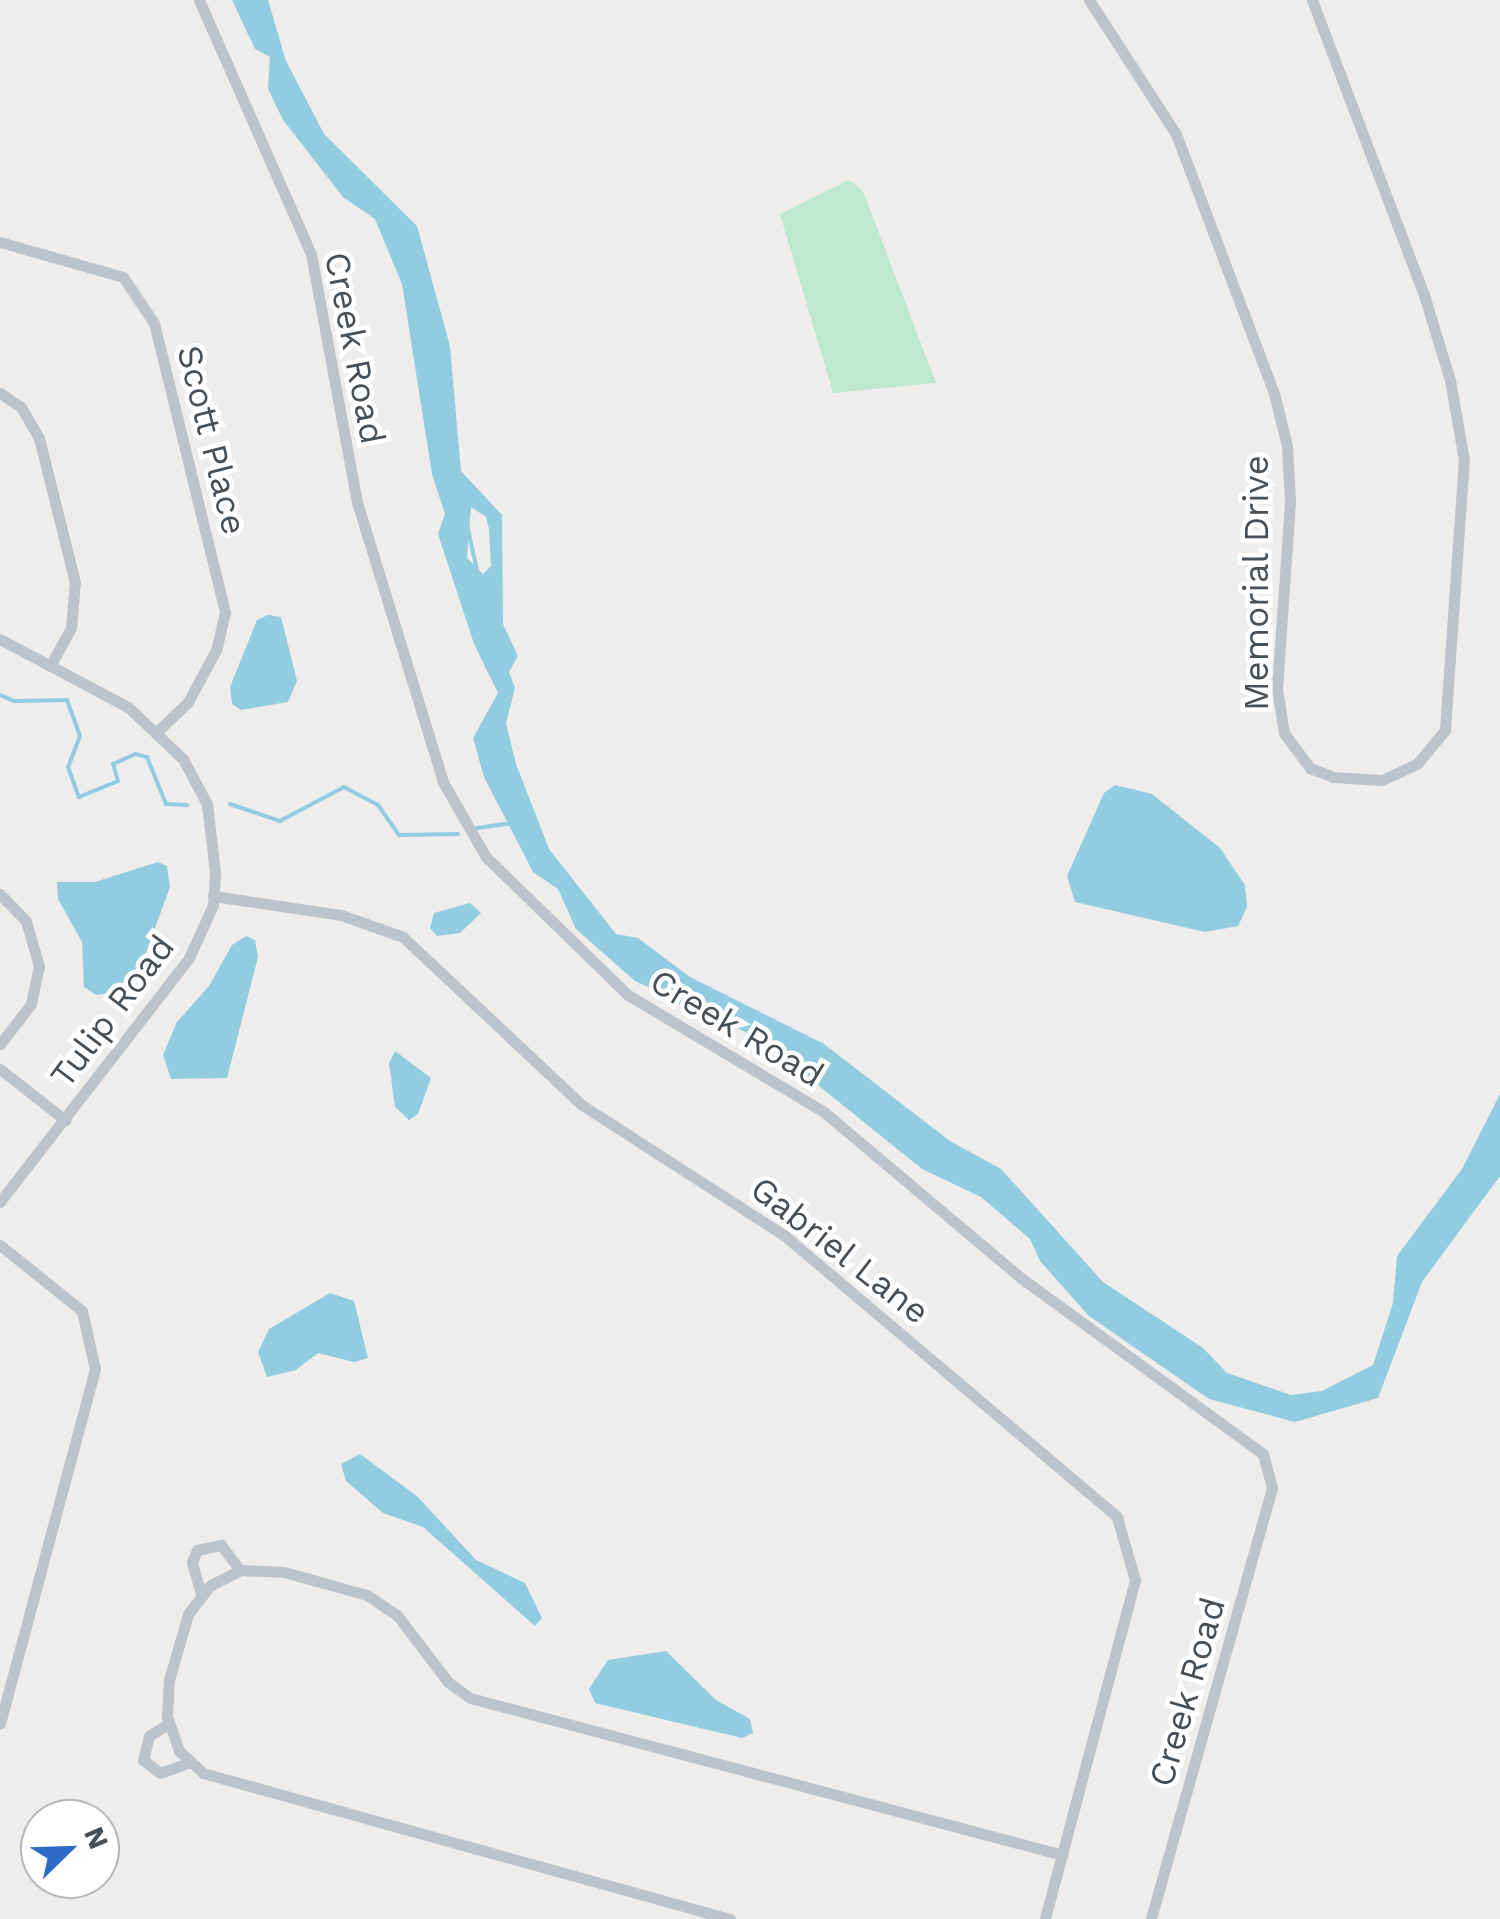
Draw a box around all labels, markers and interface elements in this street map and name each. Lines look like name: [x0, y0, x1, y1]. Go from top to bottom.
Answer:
street label: Creek Road: [316, 248, 394, 448]
street label: Scott Place: [168, 341, 256, 539]
street label: Memorial Drive: [1235, 454, 1277, 712]
street label: Tulip Road: [41, 927, 183, 1095]
street label: Creek Road: [642, 960, 832, 1096]
street label: Gabriel Lane: [742, 1167, 938, 1333]
street label: Creek Road: [1140, 1592, 1234, 1792]
north arrow: [20, 1799, 120, 1899]
text: N: [77, 1822, 115, 1854]

